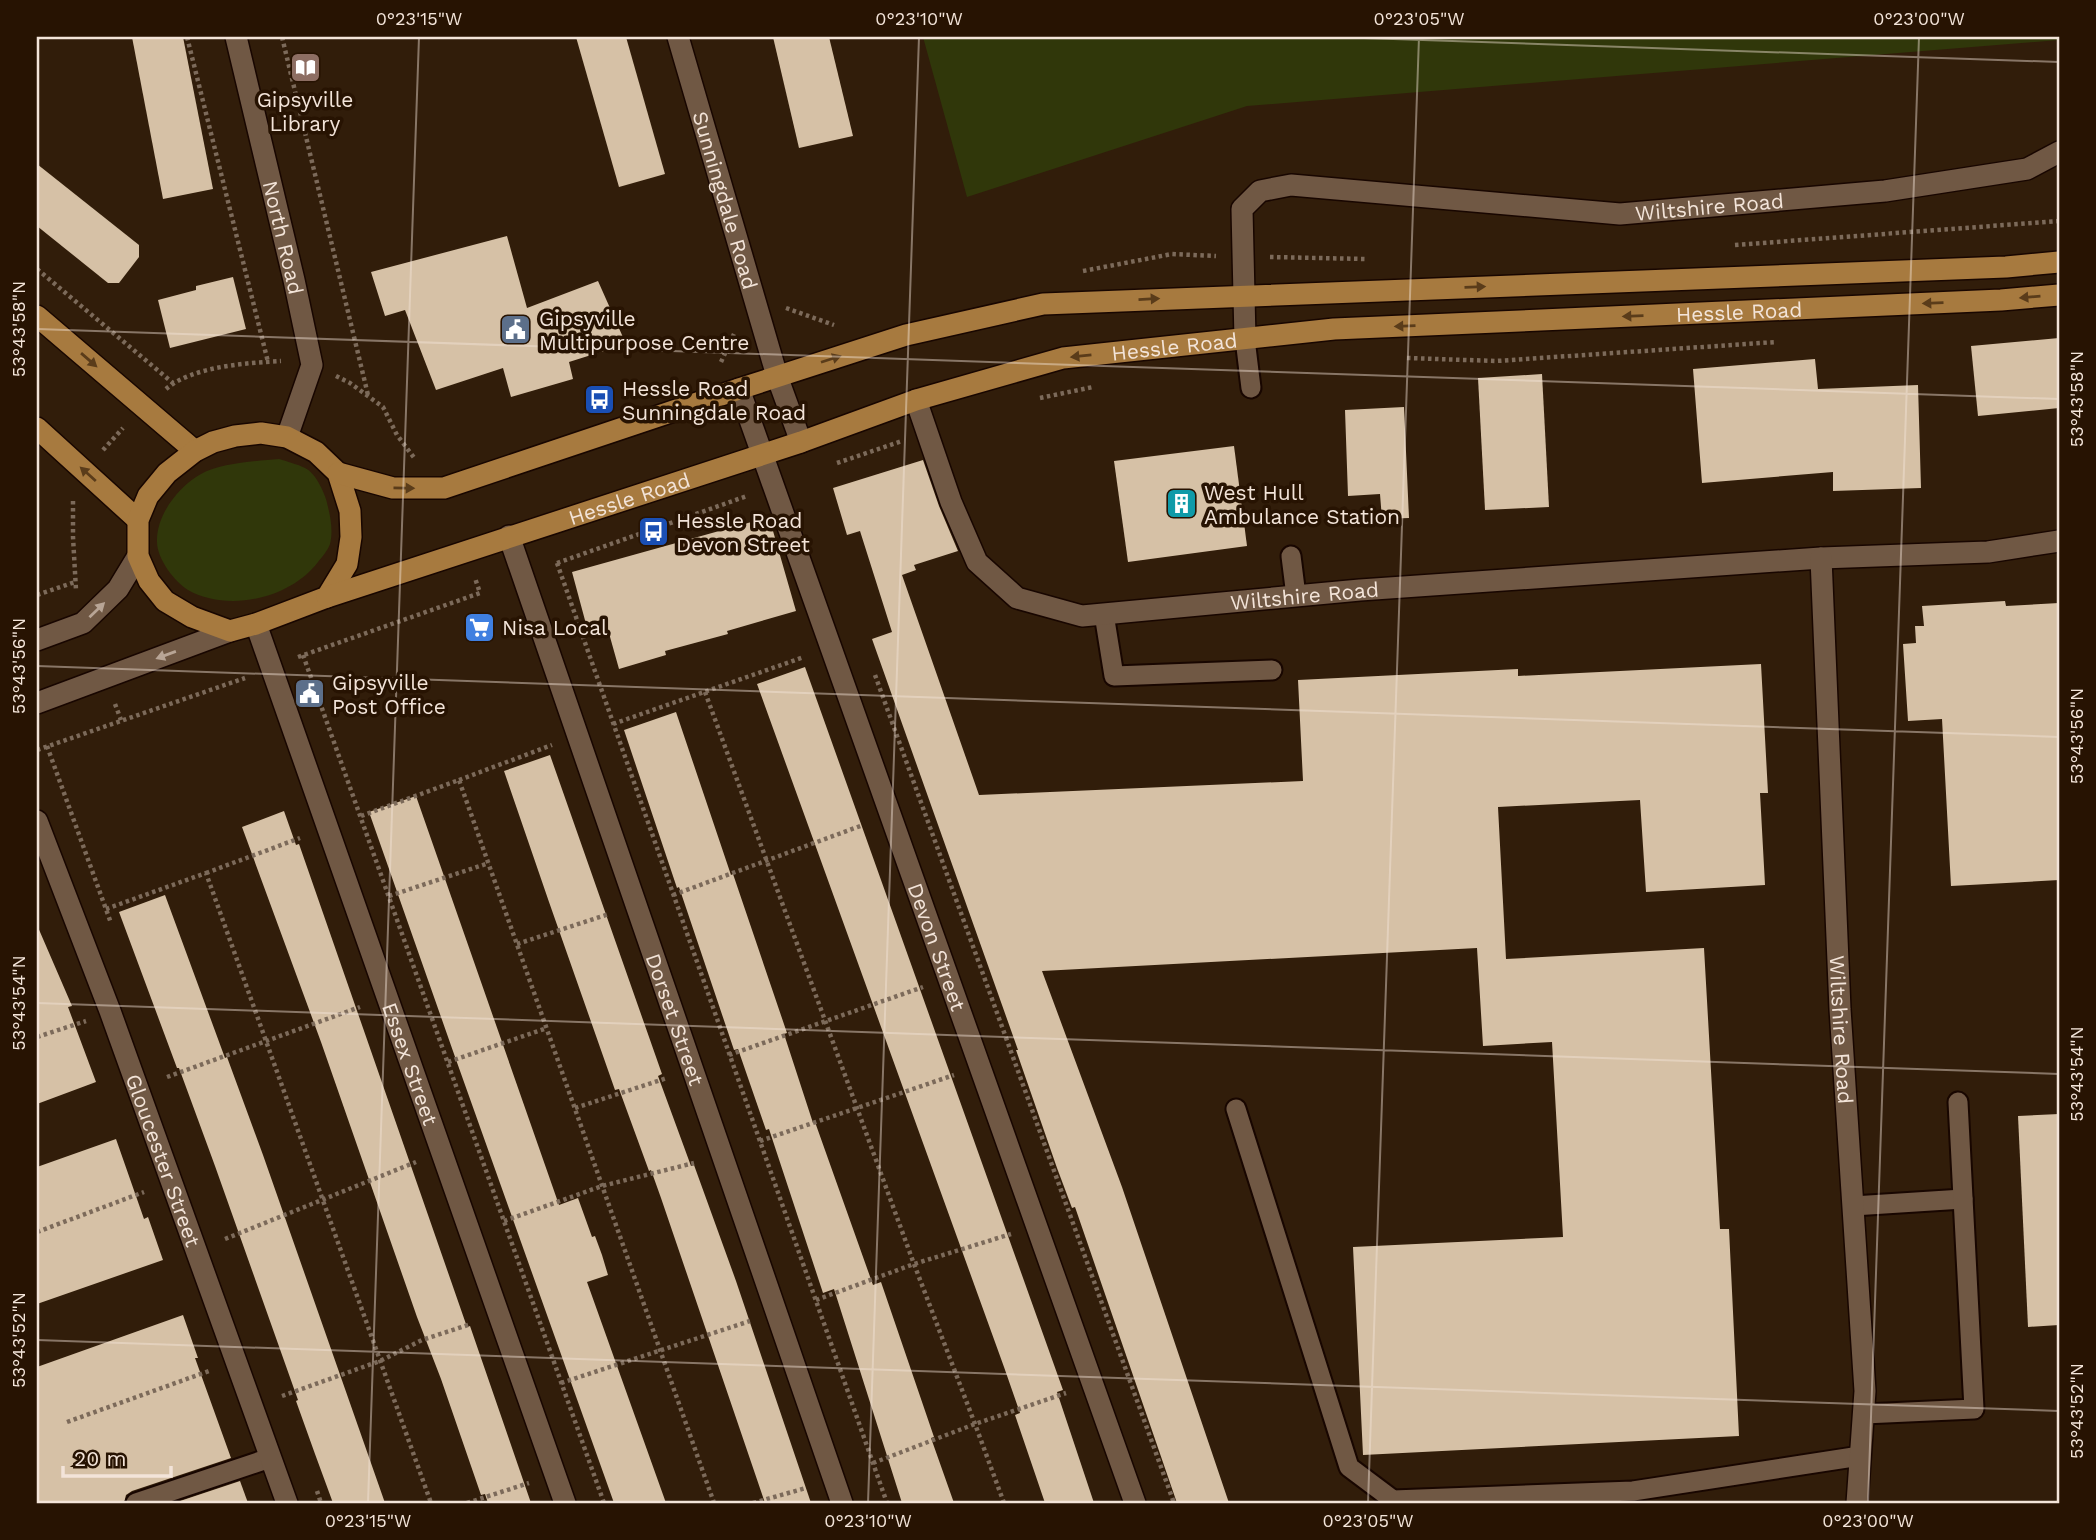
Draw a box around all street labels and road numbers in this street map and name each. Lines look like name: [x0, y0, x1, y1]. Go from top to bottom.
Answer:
street label: Sunningdale Road: [688, 108, 763, 292]
street label: North Road: [258, 178, 309, 296]
street label: Wiltshire Road: [1634, 187, 1785, 225]
street label: Hessle Road: [1675, 296, 1803, 327]
street label: Hessle Road: [1110, 327, 1239, 365]
street label: Hessle Road: [565, 467, 693, 530]
street label: Wiltshire Road: [1229, 576, 1380, 615]
street label: Devon Street: [903, 880, 972, 1014]
street label: Dorset Street: [641, 950, 710, 1089]
street label: Wiltshire Road: [1825, 955, 1859, 1105]
street label: Essex Street: [377, 999, 444, 1129]
street label: Gloucester Street: [121, 1070, 206, 1250]

